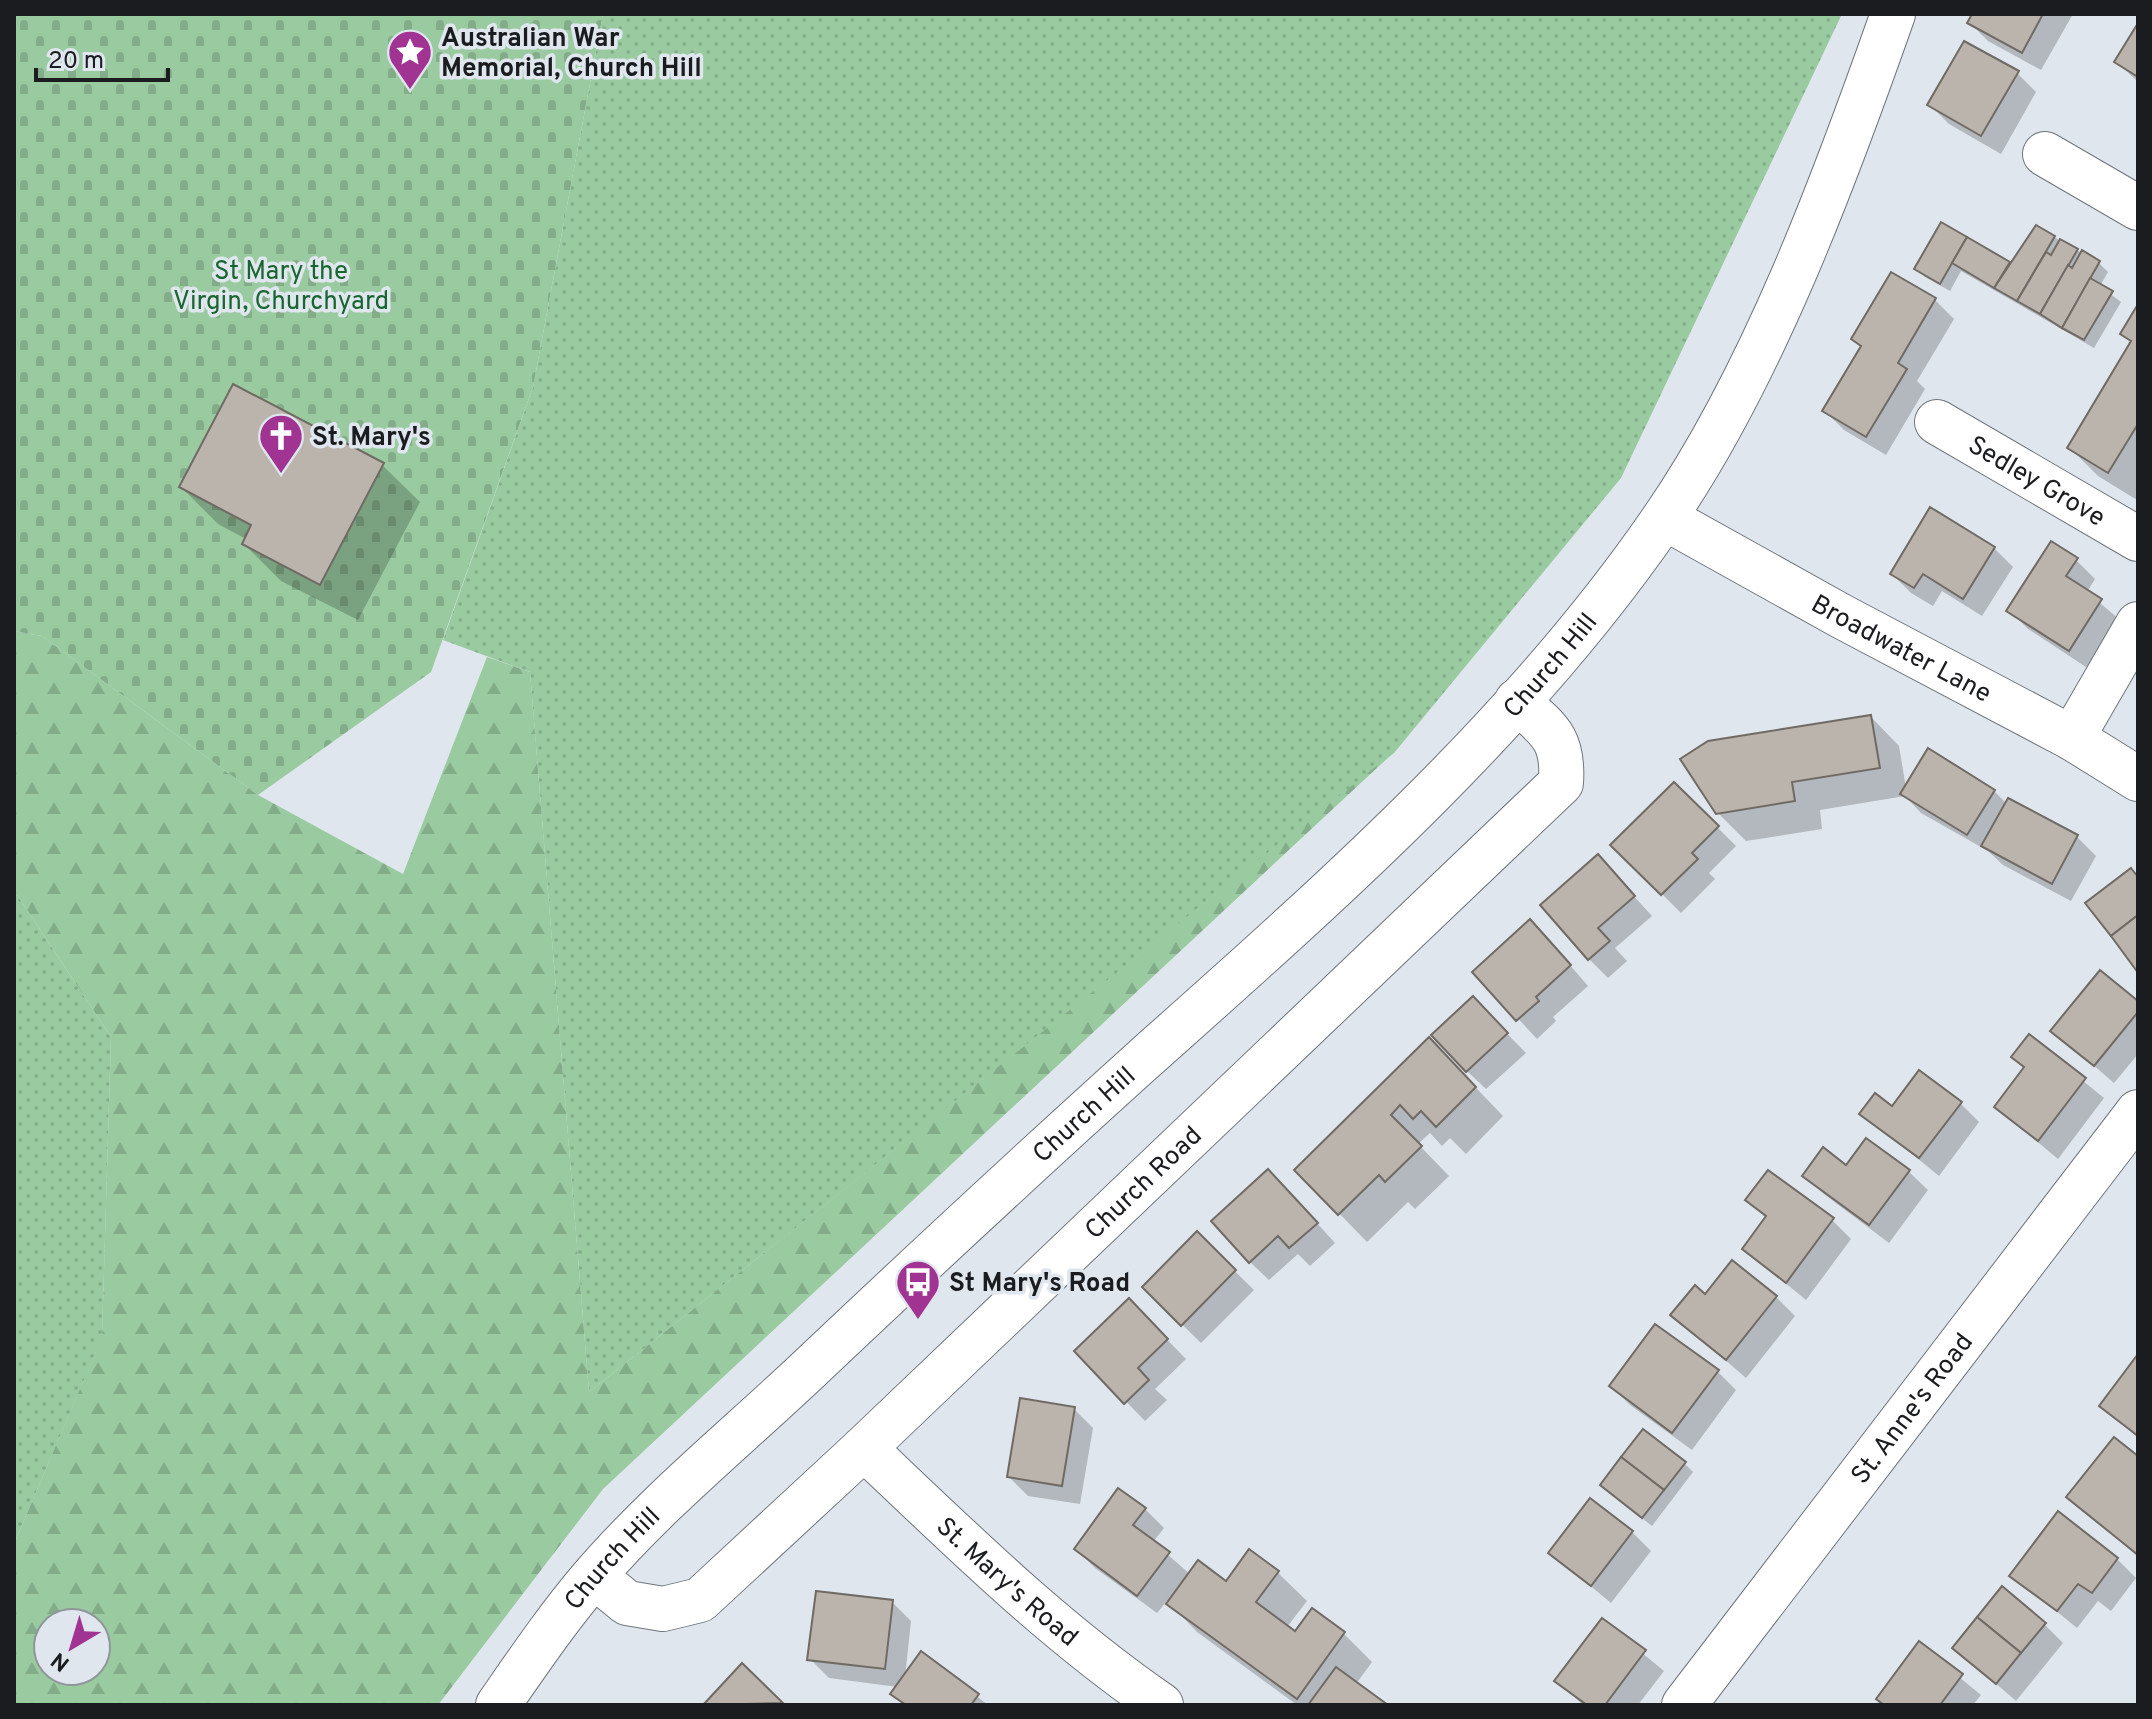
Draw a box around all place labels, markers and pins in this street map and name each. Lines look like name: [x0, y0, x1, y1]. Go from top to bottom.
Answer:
place label: Australian War Memorial, Church Hill: [441, 23, 702, 86]
place icon: Australian War Memorial, Church Hill: [386, 28, 434, 91]
church icon: St. Mary's: [257, 412, 305, 475]
place label: St. Mary's: [312, 422, 431, 455]
bus stop icon: St Mary's Road: [894, 1258, 942, 1321]
place label: St Mary's Road: [949, 1268, 1130, 1301]

